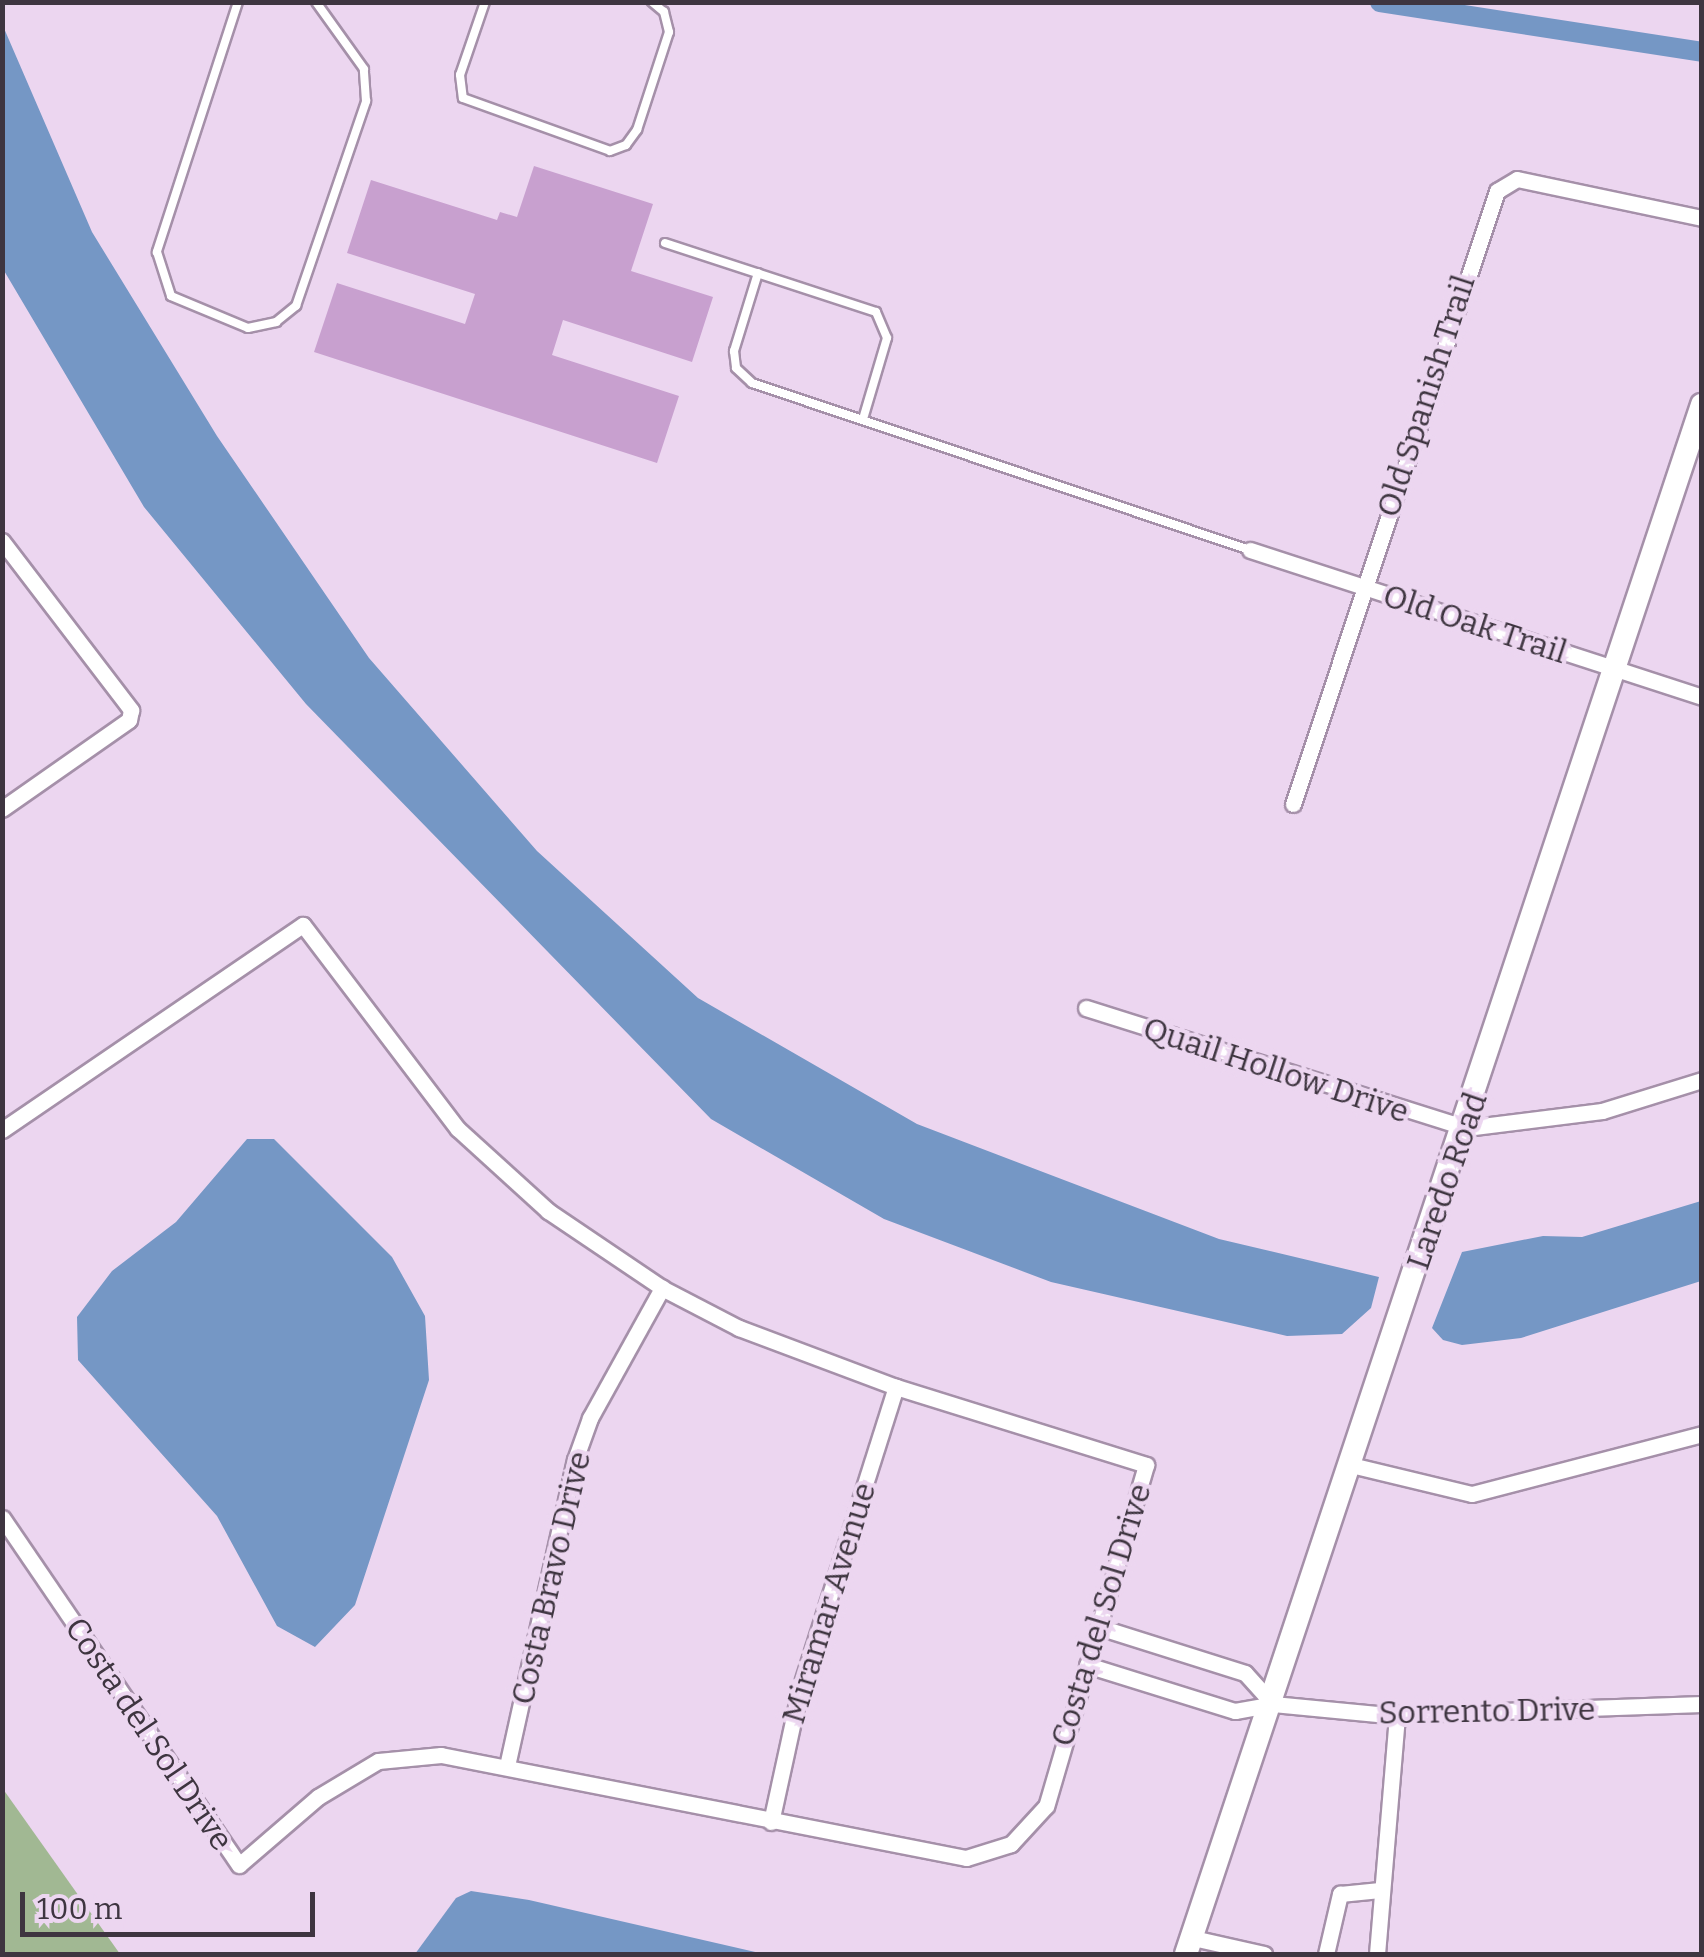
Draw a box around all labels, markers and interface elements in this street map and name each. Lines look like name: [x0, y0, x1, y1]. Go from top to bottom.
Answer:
street label: Old Spanish Trail: [1369, 270, 1483, 522]
street label: Old Oak Trail: [1378, 576, 1572, 672]
street label: Quail Hollow Drive: [1138, 1009, 1414, 1131]
street label: Laredo Road: [1399, 1087, 1495, 1275]
street label: Costa Bravo Drive: [503, 1448, 599, 1708]
street label: Miramar Avenue: [774, 1478, 884, 1728]
street label: Costa del Sol Drive: [1043, 1479, 1159, 1751]
street label: Costa del Sol Drive: [57, 1610, 241, 1858]
street label: Sorrento Drive: [1378, 1690, 1596, 1732]
scale bar: [25, 1872, 320, 1934]
text: 100 m: [37, 1891, 122, 1927]

